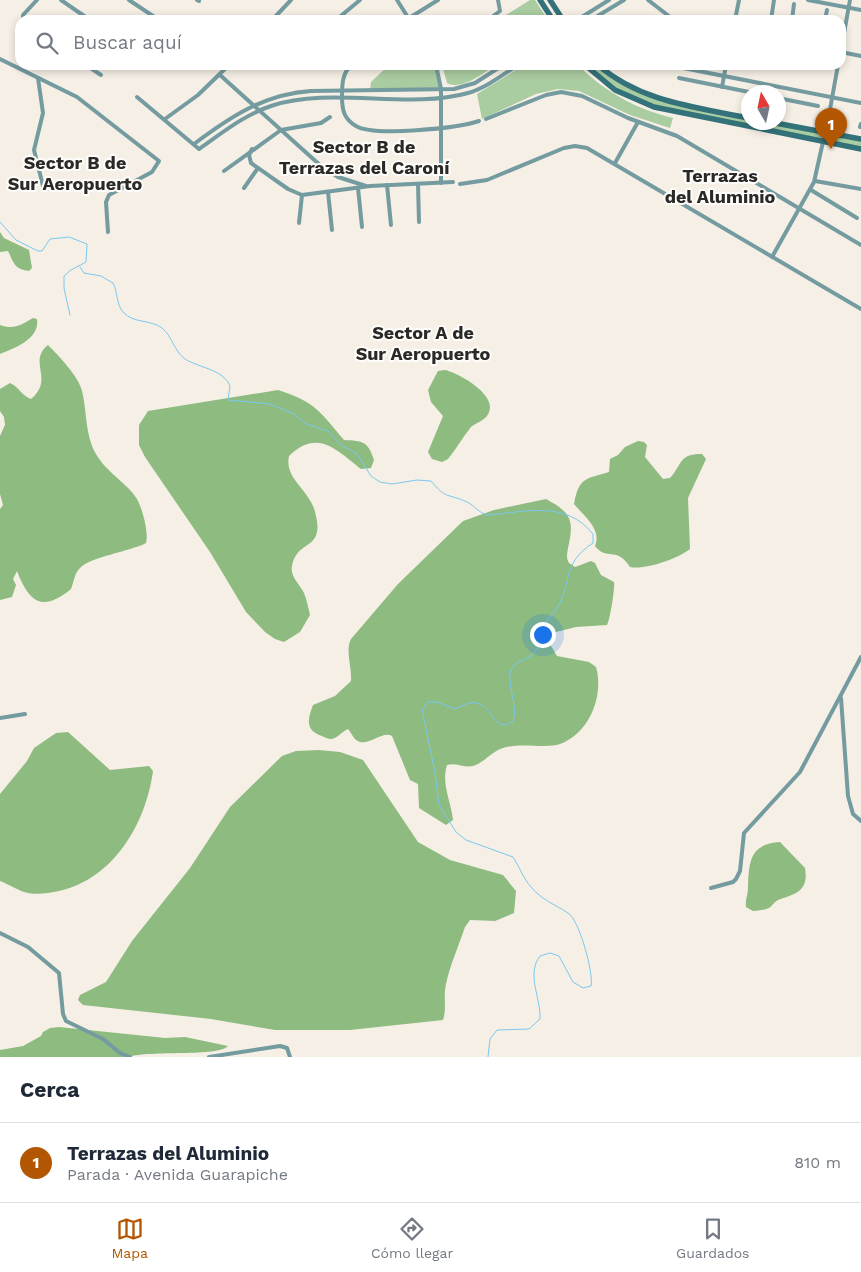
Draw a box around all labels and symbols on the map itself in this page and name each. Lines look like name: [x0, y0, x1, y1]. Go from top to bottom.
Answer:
north arrow: [741, 85, 786, 130]
pin: 1: [815, 108, 847, 149]
district label: Sector B de Terrazas del Caroní: [279, 136, 450, 178]
district label: Sector B de Sur Aeropuerto: [8, 152, 143, 194]
district label: Terrazas del Aluminio: [665, 165, 776, 207]
district label: Sector A de Sur Aeropuerto: [356, 322, 491, 364]
your location: [530, 622, 556, 648]

